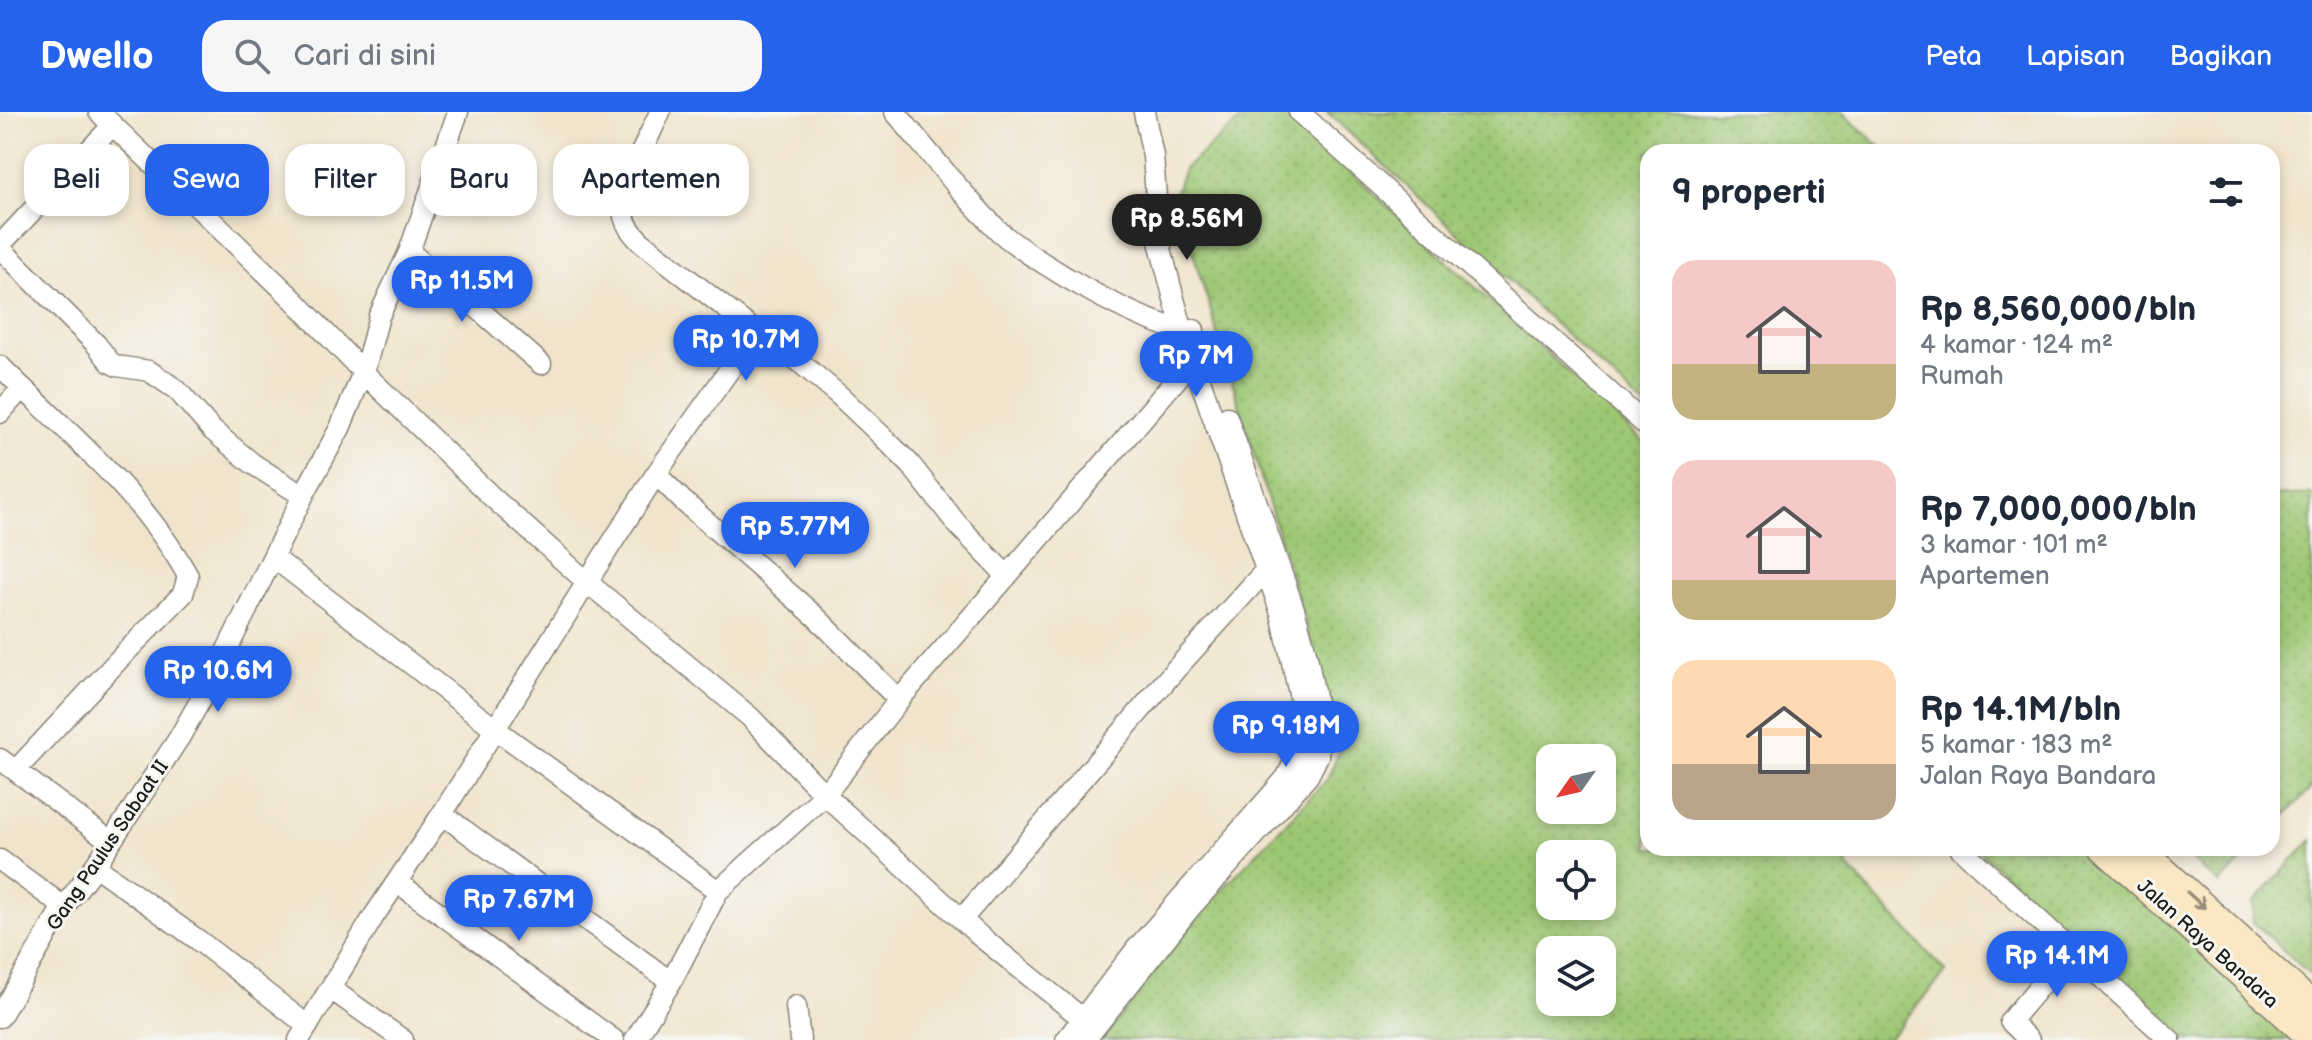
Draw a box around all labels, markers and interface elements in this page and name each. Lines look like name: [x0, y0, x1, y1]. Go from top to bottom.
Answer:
search box: [202, 20, 762, 92]
text: Dwello: [40, 34, 154, 79]
icon: search: [230, 34, 274, 78]
text: Cari di sini: [294, 38, 436, 74]
text: Peta: [1925, 40, 1982, 73]
text: Lapisan: [2026, 40, 2125, 73]
text: Bagikan: [2169, 40, 2272, 73]
chip: Beli: [24, 144, 129, 216]
chip: Sewa: [145, 144, 269, 216]
chip: Filter: [285, 144, 405, 216]
chip: Baru: [421, 144, 537, 216]
chip: Apartemen: [553, 144, 749, 216]
icon: filters: [2204, 170, 2248, 214]
text: 9 properti: [1672, 172, 1826, 213]
pin: Rp 8.56M: [1104, 194, 1270, 262]
text: Rp 8.56M: [1130, 204, 1244, 235]
pin: Rp 11.5M: [379, 256, 545, 324]
text: Rp 11.5M: [410, 266, 514, 297]
text: Rp 8,560,000/bln: [1920, 289, 2196, 330]
icon: home: [1736, 292, 1832, 388]
pin: Rp 10.7M: [663, 315, 829, 383]
text: Rp 10.7M: [691, 325, 801, 356]
text: 4 kamar · 124 m²: [1920, 330, 2113, 361]
pin: Rp 7M: [1140, 331, 1252, 399]
text: Rp 7M: [1158, 341, 1234, 372]
text: Rumah: [1920, 361, 2004, 392]
text: Rp 7,000,000/bln: [1920, 489, 2197, 530]
icon: home: [1736, 492, 1832, 588]
pin: Rp 5.77M: [712, 502, 878, 570]
text: Rp 5.77M: [739, 512, 851, 543]
text: 3 kamar · 101 m²: [1920, 530, 2108, 561]
text: Apartemen: [1920, 561, 2050, 592]
pin: Rp 10.6M: [135, 646, 301, 714]
text: Rp 10.6M: [163, 656, 273, 687]
text: Rp 14.1M/bln: [1920, 689, 2121, 730]
icon: home: [1736, 692, 1832, 788]
pin: Rp 9.18M: [1203, 701, 1369, 769]
text: Rp 9.18M: [1231, 711, 1341, 742]
text: 5 kamar · 183 m²: [1920, 730, 2112, 761]
north arrow: [1536, 744, 1616, 824]
map controls: [1536, 744, 1616, 1016]
street label: Gang Paulus Sabaat II: [42, 756, 174, 935]
text: Jalan Raya Bandara: [1920, 761, 2156, 792]
button: locate: [1536, 840, 1616, 920]
street label: Jalan Raya Bandara: [2132, 874, 2283, 1013]
pin: Rp 7.67M: [436, 875, 602, 943]
text: Rp 7.67M: [463, 885, 575, 916]
one-way arrow: [2185, 891, 2205, 909]
pin: Rp 14.1M: [1974, 931, 2140, 999]
button: layers: [1536, 936, 1616, 1016]
text: Rp 14.1M: [2004, 941, 2110, 972]

